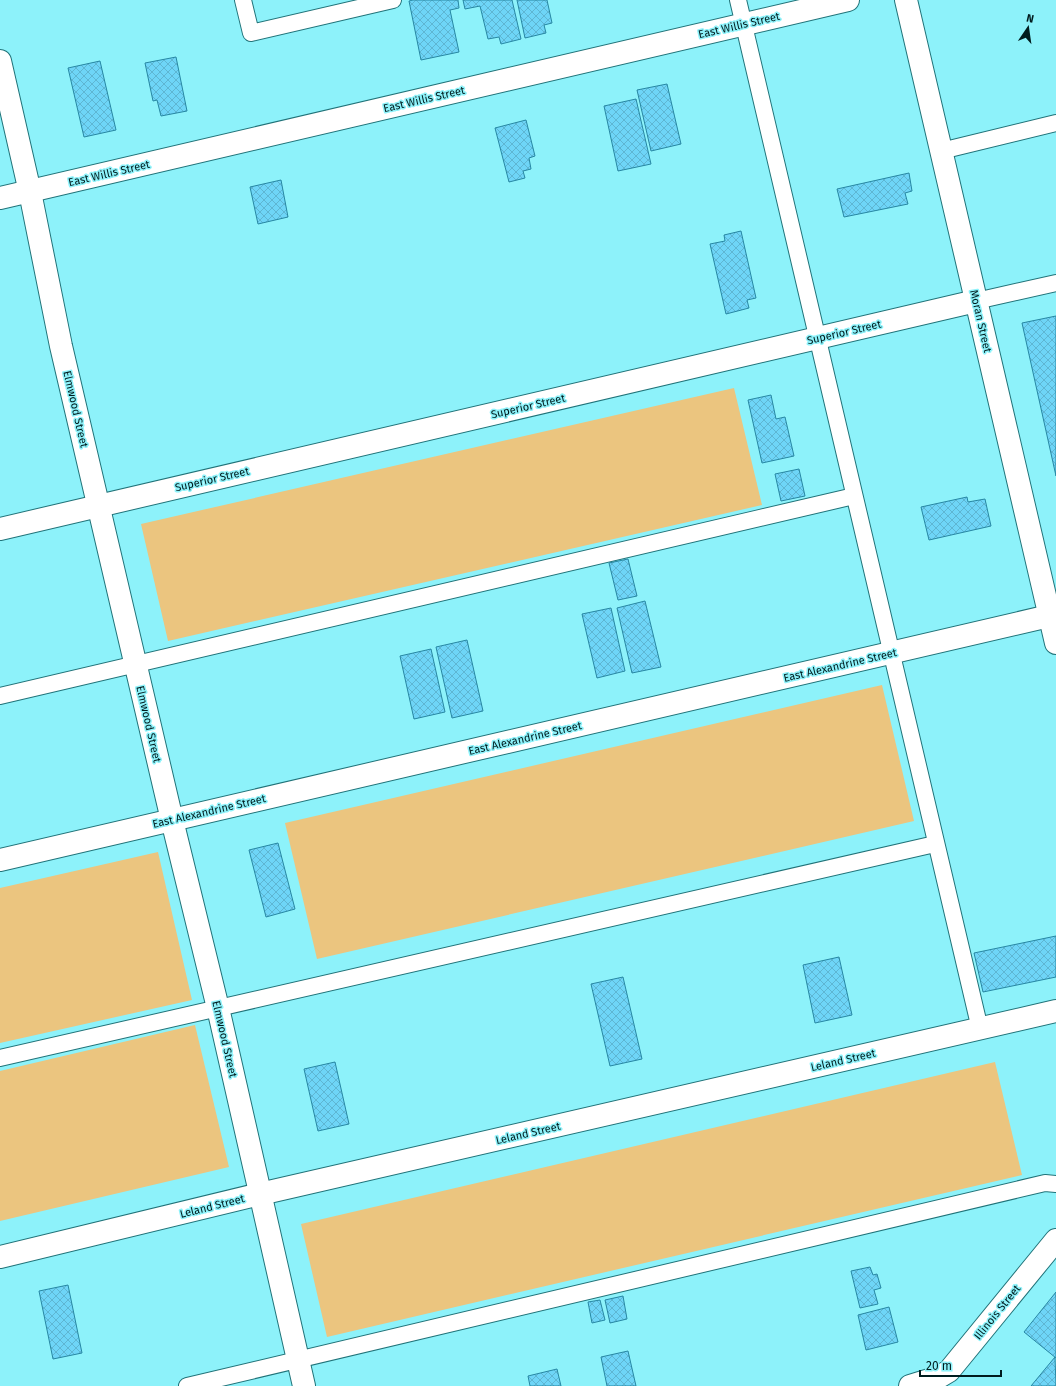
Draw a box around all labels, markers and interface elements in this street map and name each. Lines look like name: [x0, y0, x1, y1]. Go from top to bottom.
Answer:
north arrow: [1008, 8, 1048, 48]
street label: East Willis Street: [697, 10, 781, 41]
text: N: [1025, 12, 1035, 26]
street label: East Willis Street: [382, 84, 466, 115]
street label: East Willis Street: [67, 158, 151, 189]
street label: Moran Street: [967, 288, 994, 354]
street label: Superior Street: [806, 318, 882, 347]
street label: Elmwood Street: [60, 369, 91, 449]
street label: Superior Street: [490, 392, 566, 421]
street label: Superior Street: [174, 465, 250, 494]
street label: East Alexandrine Street: [782, 646, 898, 685]
street label: Elmwood Street: [133, 684, 164, 764]
street label: East Alexandrine Street: [467, 719, 583, 758]
street label: East Alexandrine Street: [151, 792, 267, 831]
street label: Elmwood Street: [209, 999, 240, 1079]
street label: Leland Street: [809, 1047, 877, 1074]
street label: Leland Street: [494, 1120, 562, 1147]
street label: Leland Street: [178, 1192, 246, 1221]
street label: Illinois Street: [971, 1282, 1023, 1342]
scale bar: [920, 1352, 1001, 1378]
text: 20 m: [926, 1359, 952, 1373]

